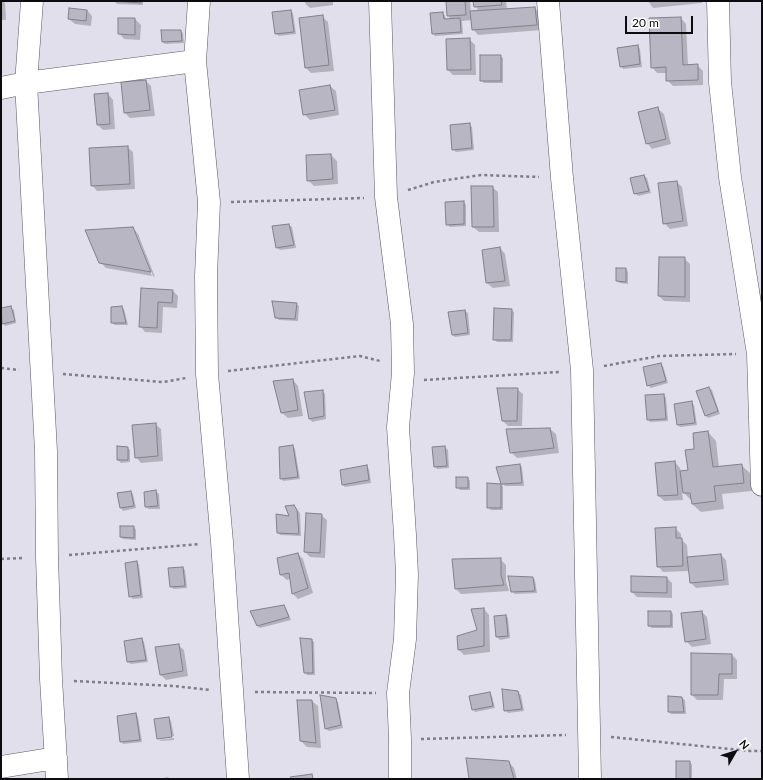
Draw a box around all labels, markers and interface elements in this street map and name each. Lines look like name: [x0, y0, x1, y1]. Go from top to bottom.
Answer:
scale bar: [627, 8, 695, 34]
text: 20 m: [632, 15, 659, 30]
north arrow: [715, 732, 755, 772]
text: N: [737, 737, 752, 752]

